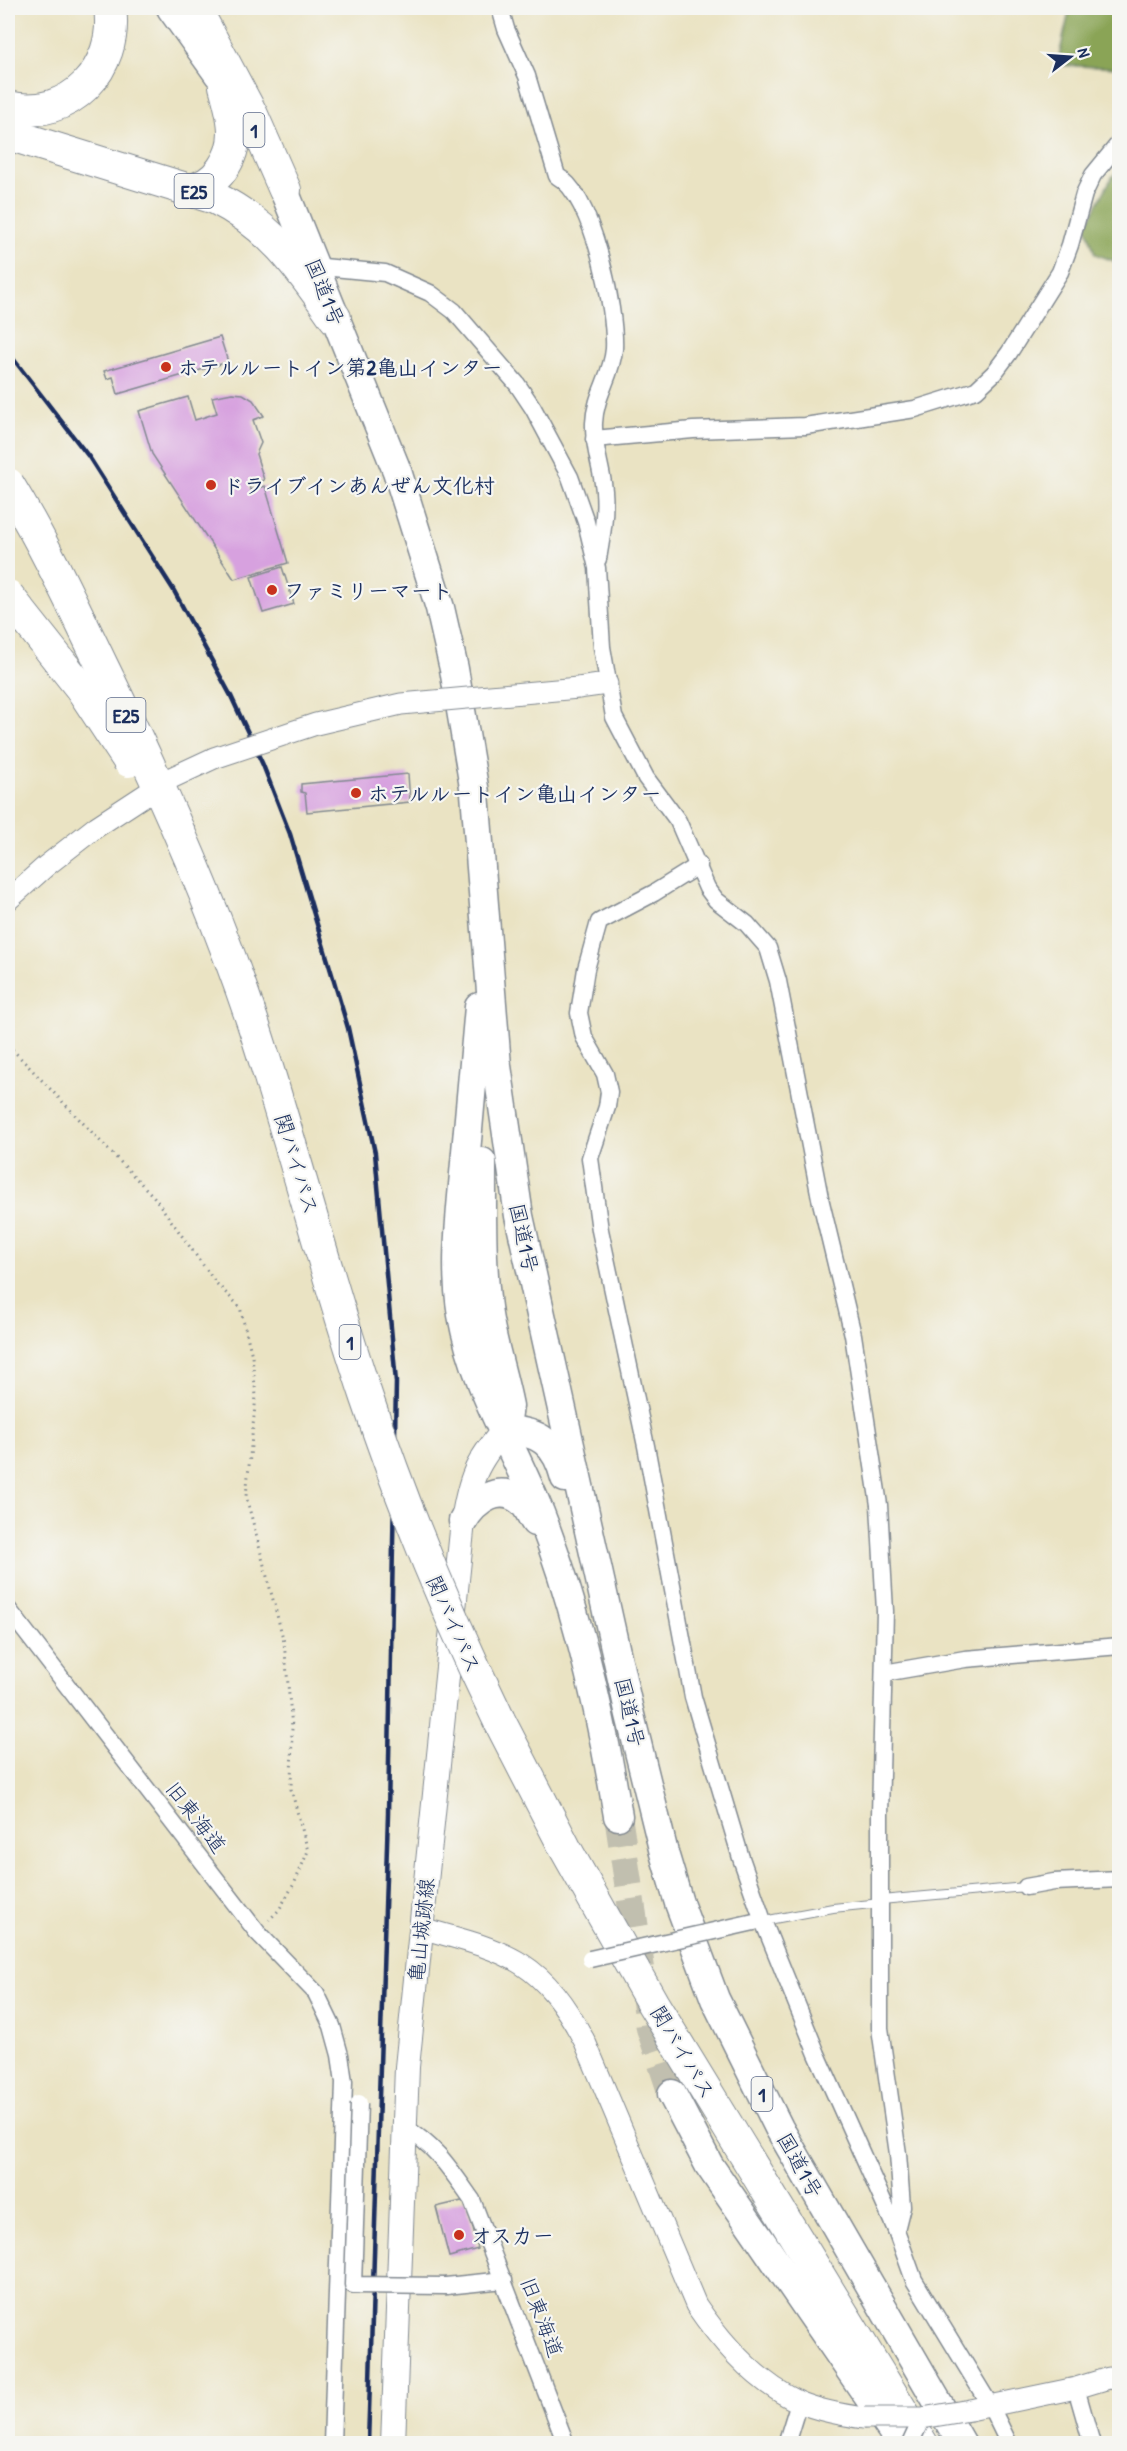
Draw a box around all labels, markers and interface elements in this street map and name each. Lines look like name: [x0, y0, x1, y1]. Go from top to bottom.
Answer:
north arrow: [1040, 27, 1100, 87]
text: N: [1073, 45, 1096, 60]
road number: 1: [244, 113, 264, 147]
road number: E25: [174, 174, 214, 208]
street label: 国道1号: [298, 254, 352, 330]
place label: ホテルルートイン第2亀山インター: [178, 353, 502, 382]
marker: ホテルルートイン第2亀山インター: [159, 360, 173, 374]
place label: ドライブインあんぜん文化村: [223, 471, 495, 500]
marker: ドライブインあんぜん文化村: [204, 478, 218, 492]
place label: ファミリーマート: [284, 576, 453, 605]
marker: ファミリーマート: [265, 583, 279, 597]
road number: E25: [106, 698, 146, 732]
place label: ホテルルートイン亀山インター: [368, 779, 662, 808]
marker: ホテルルートイン亀山インター: [349, 786, 363, 800]
street label: 関バイパス: [268, 1110, 326, 1218]
street label: 国道1号: [502, 1200, 546, 1276]
road number: 1: [340, 1325, 360, 1359]
street label: 関バイパス: [419, 1570, 489, 1678]
street label: 国道1号: [608, 1674, 652, 1750]
street label: 旧東海道: [159, 1775, 233, 1859]
street label: 亀山城跡線: [401, 1876, 441, 1984]
street label: 関バイパス: [644, 2000, 722, 2104]
road number: 1: [752, 2077, 772, 2111]
street label: 国道1号: [770, 2127, 830, 2203]
place label: オスカー: [471, 2221, 554, 2250]
marker: オスカー: [452, 2228, 466, 2242]
street label: 旧東海道: [513, 2273, 571, 2361]

